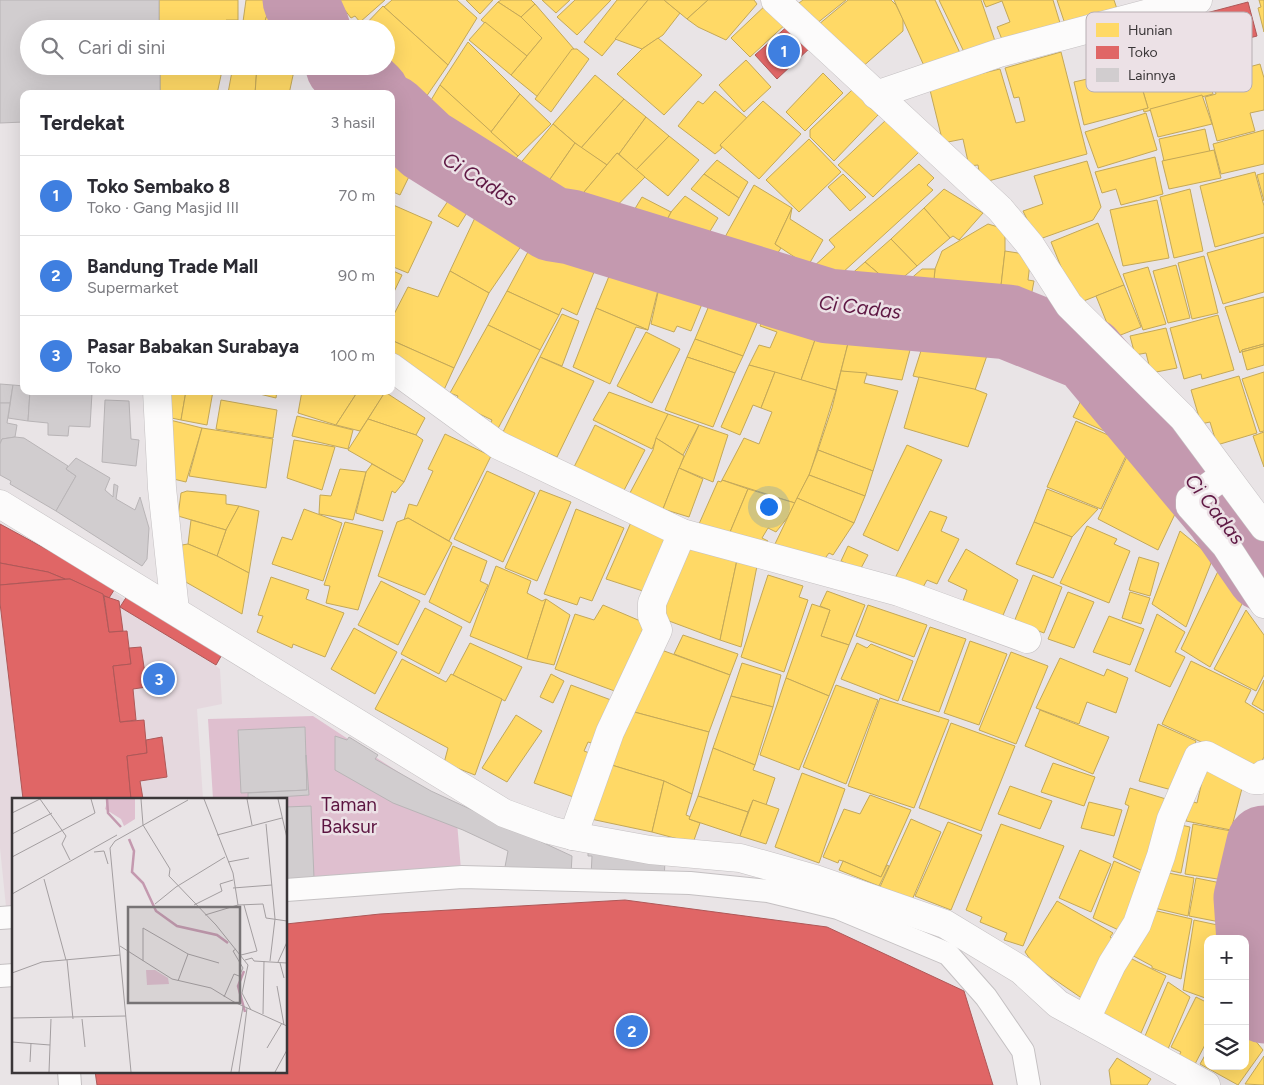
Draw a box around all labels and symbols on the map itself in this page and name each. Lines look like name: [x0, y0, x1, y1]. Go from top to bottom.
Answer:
legend: [1086, 12, 1252, 92]
text: Hunian: [1128, 22, 1173, 39]
pin: 1: [768, 32, 800, 70]
text: Toko: [1128, 44, 1158, 61]
text: Lainnya: [1128, 67, 1176, 84]
water label: Ci Cadas: [438, 147, 522, 212]
water label: Ci Cadas: [817, 290, 903, 324]
water label: Ci Cadas: [1180, 469, 1250, 550]
your location: [756, 494, 782, 520]
pin: 3: [143, 660, 175, 698]
park label: Taman Baksur: [321, 793, 378, 838]
inset map: [12, 798, 288, 1072]
pin: 2: [616, 1012, 648, 1050]

